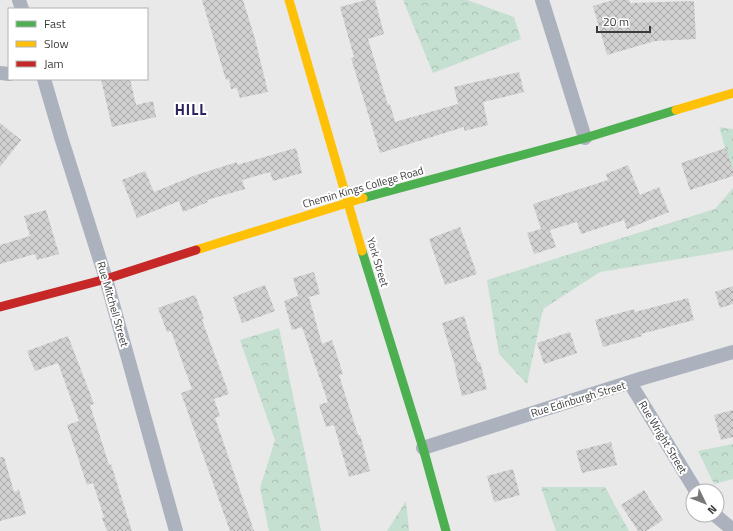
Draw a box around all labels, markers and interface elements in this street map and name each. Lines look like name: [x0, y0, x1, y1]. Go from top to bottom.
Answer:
legend: [8, 8, 148, 80]
scale bar: [597, 8, 650, 34]
text: 20 m: [603, 12, 629, 31]
text: Fast: [44, 14, 67, 33]
text: Slow: [44, 34, 69, 53]
text: Jam: [44, 54, 64, 73]
district label: HILL: [175, 98, 207, 121]
street label: Chemin Kings College Road: [301, 162, 425, 212]
street label: York Street: [363, 235, 393, 289]
street label: Rue Mitchell Street: [93, 259, 133, 349]
street label: Rue Edinburgh Street: [529, 377, 628, 421]
street label: Rue Wright Street: [635, 398, 691, 477]
north arrow: [685, 483, 725, 523]
text: N: [704, 502, 721, 518]

